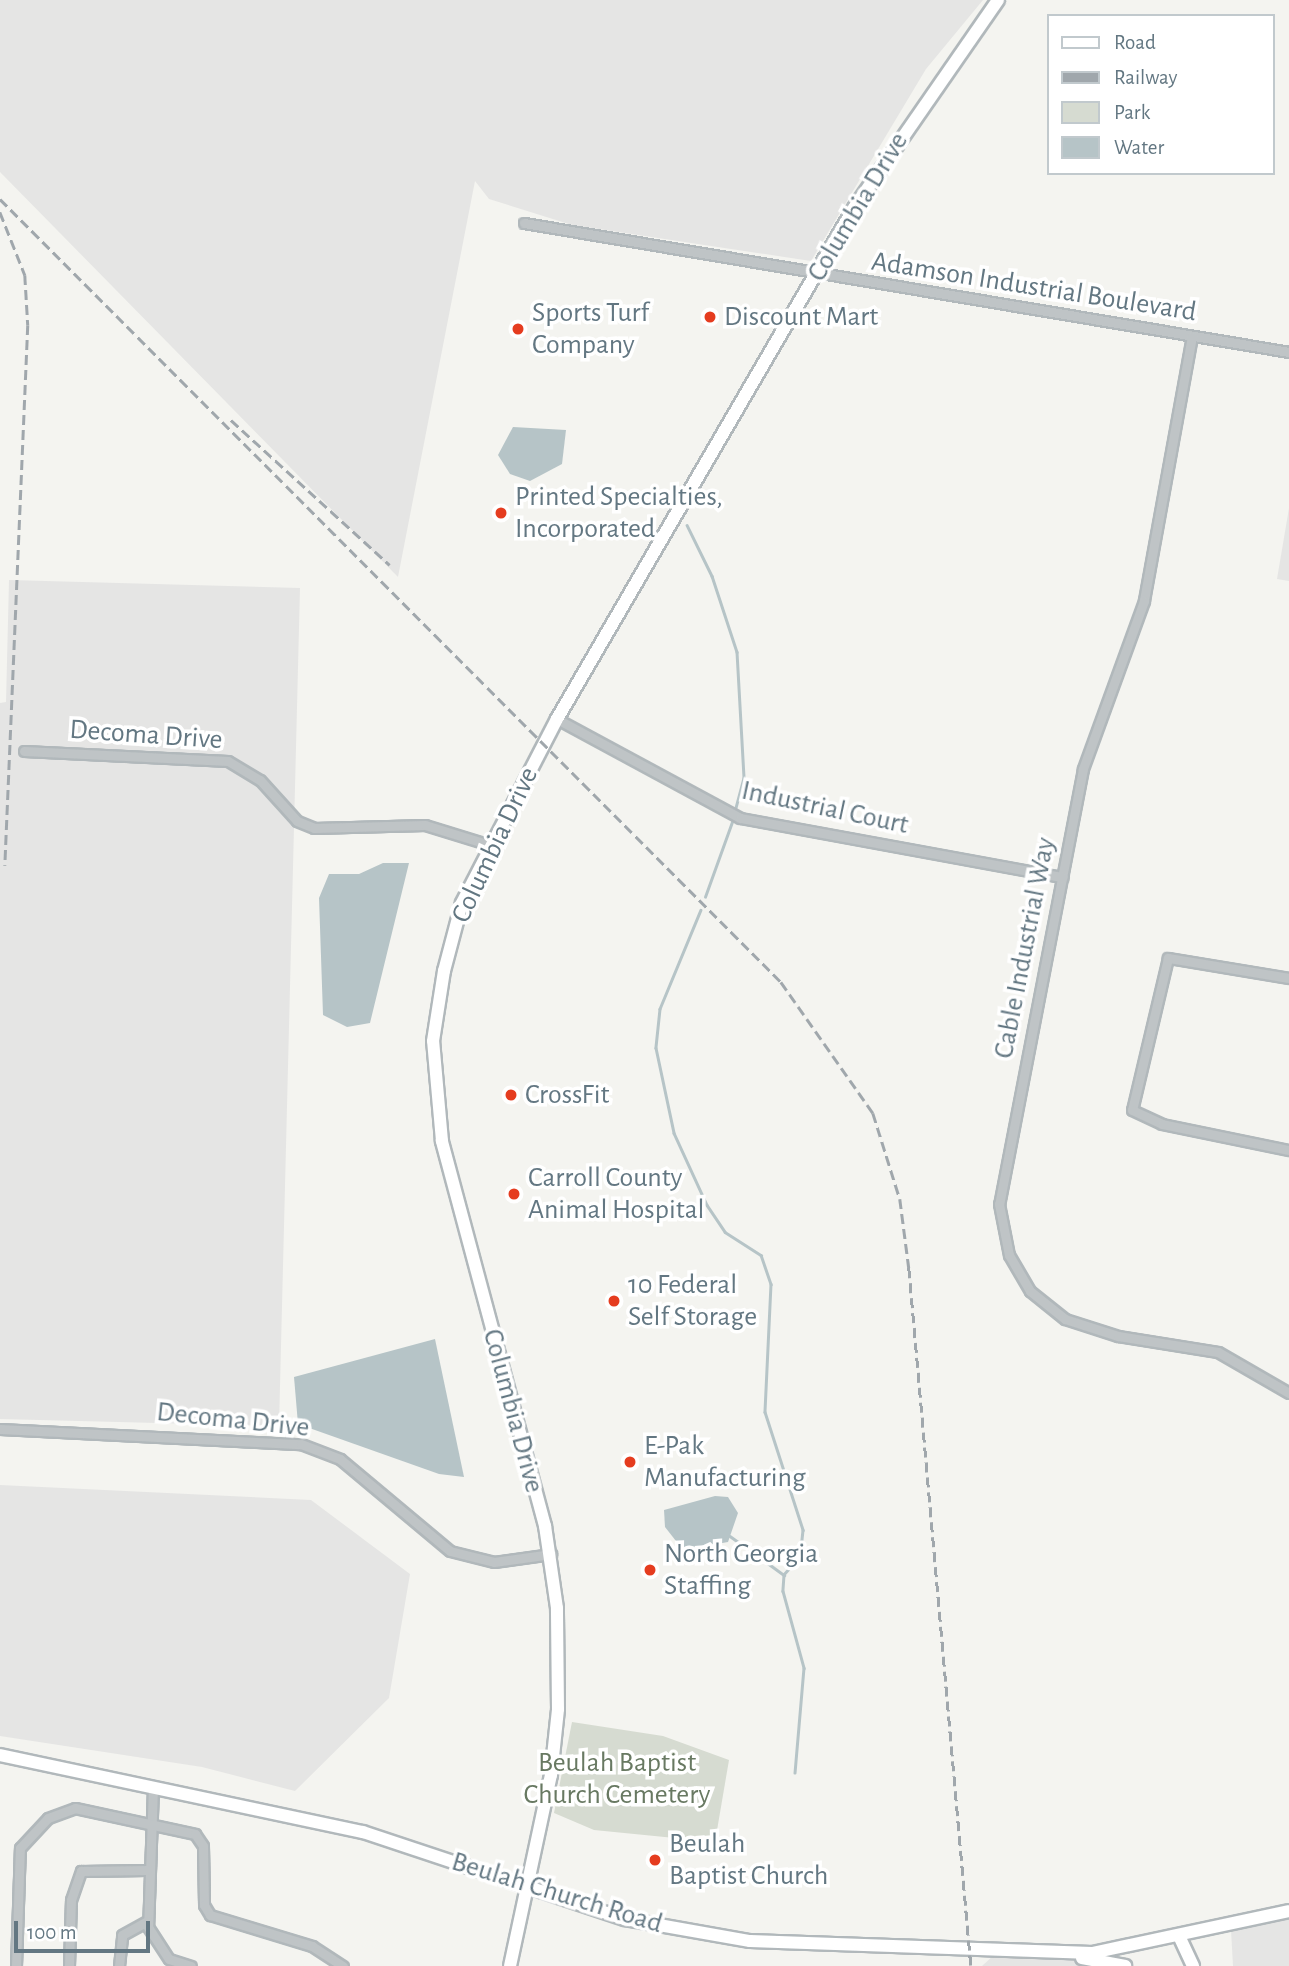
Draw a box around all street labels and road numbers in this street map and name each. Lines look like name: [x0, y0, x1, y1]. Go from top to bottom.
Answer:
street label: Columbia Drive: [800, 126, 916, 288]
street label: Adamson Industrial Boulevard: [869, 245, 1199, 329]
street label: Decoma Drive: [68, 713, 224, 757]
street label: Columbia Drive: [444, 762, 546, 928]
street label: Industrial Court: [738, 774, 912, 842]
street label: Cable Industrial Way: [987, 835, 1063, 1061]
street label: Columbia Drive: [475, 1326, 551, 1496]
street label: Decoma Drive: [155, 1395, 311, 1445]
street label: Beulah Church Road: [447, 1845, 667, 1941]

